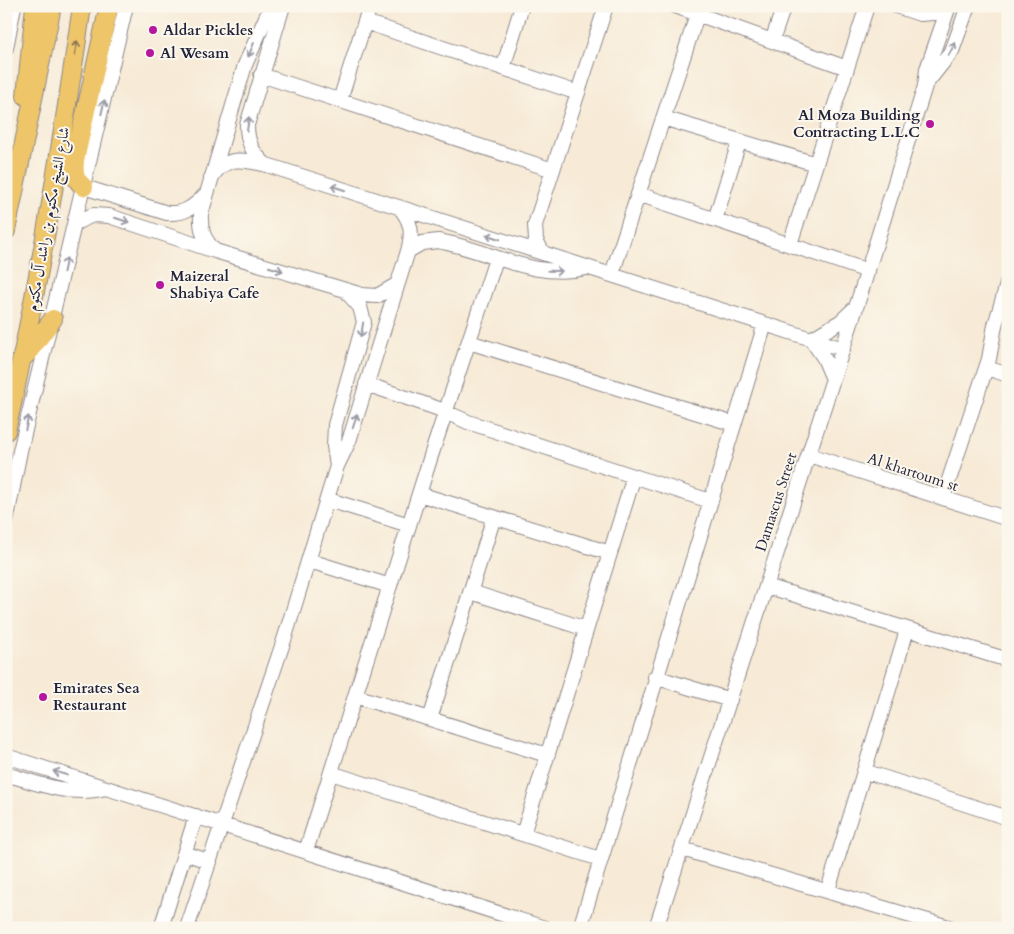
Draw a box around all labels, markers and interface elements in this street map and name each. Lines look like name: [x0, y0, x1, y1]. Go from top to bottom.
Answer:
place label: Aldar Pickles: [163, 20, 253, 40]
marker: Aldar Pickles: [147, 24, 159, 36]
one-way arrow: [71, 40, 81, 56]
one-way arrow: [947, 42, 957, 57]
place label: Al Wesam: [160, 43, 229, 63]
one-way arrow: [245, 43, 254, 58]
marker: Al Wesam: [144, 47, 156, 59]
one-way arrow: [98, 99, 108, 115]
place label: Al Moza Building Contracting L.L.C: [793, 105, 920, 142]
one-way arrow: [243, 116, 253, 132]
marker: Al Moza Building Contracting L.L.C: [924, 118, 936, 130]
street label: شارع الشيخ مكتوم بن راشد آل مكتوم: [22, 125, 78, 313]
one-way arrow: [331, 183, 347, 192]
one-way arrow: [113, 216, 129, 225]
one-way arrow: [486, 232, 502, 242]
one-way arrow: [61, 257, 70, 273]
one-way arrow: [268, 265, 284, 275]
place label: Maizeral Shabiya Cafe: [170, 266, 259, 303]
one-way arrow: [546, 267, 562, 276]
marker: Maizeral Shabiya Cafe: [154, 279, 166, 291]
one-way arrow: [357, 322, 367, 338]
one-way arrow: [350, 413, 360, 429]
one-way arrow: [23, 415, 32, 431]
street label: Al khartoum st: [865, 448, 961, 496]
street label: Damascus Street: [751, 450, 802, 554]
place label: Emirates Sea Restaurant: [53, 678, 140, 715]
marker: Emirates Sea Restaurant: [37, 691, 49, 703]
one-way arrow: [52, 767, 68, 777]

